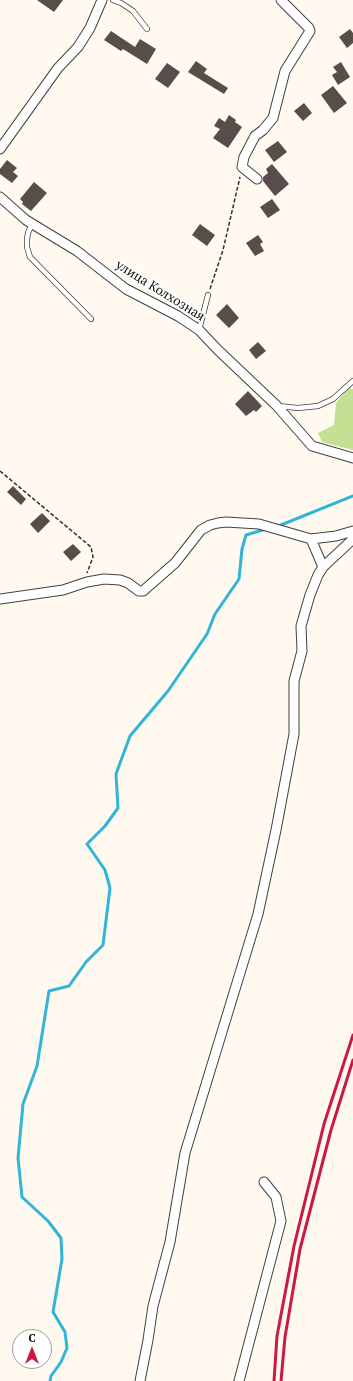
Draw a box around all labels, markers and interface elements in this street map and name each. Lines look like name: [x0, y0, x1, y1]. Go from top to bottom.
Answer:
street label: улица Колхозная: [113, 257, 207, 325]
north arrow: [12, 1329, 52, 1369]
text: С: [28, 1331, 36, 1345]

